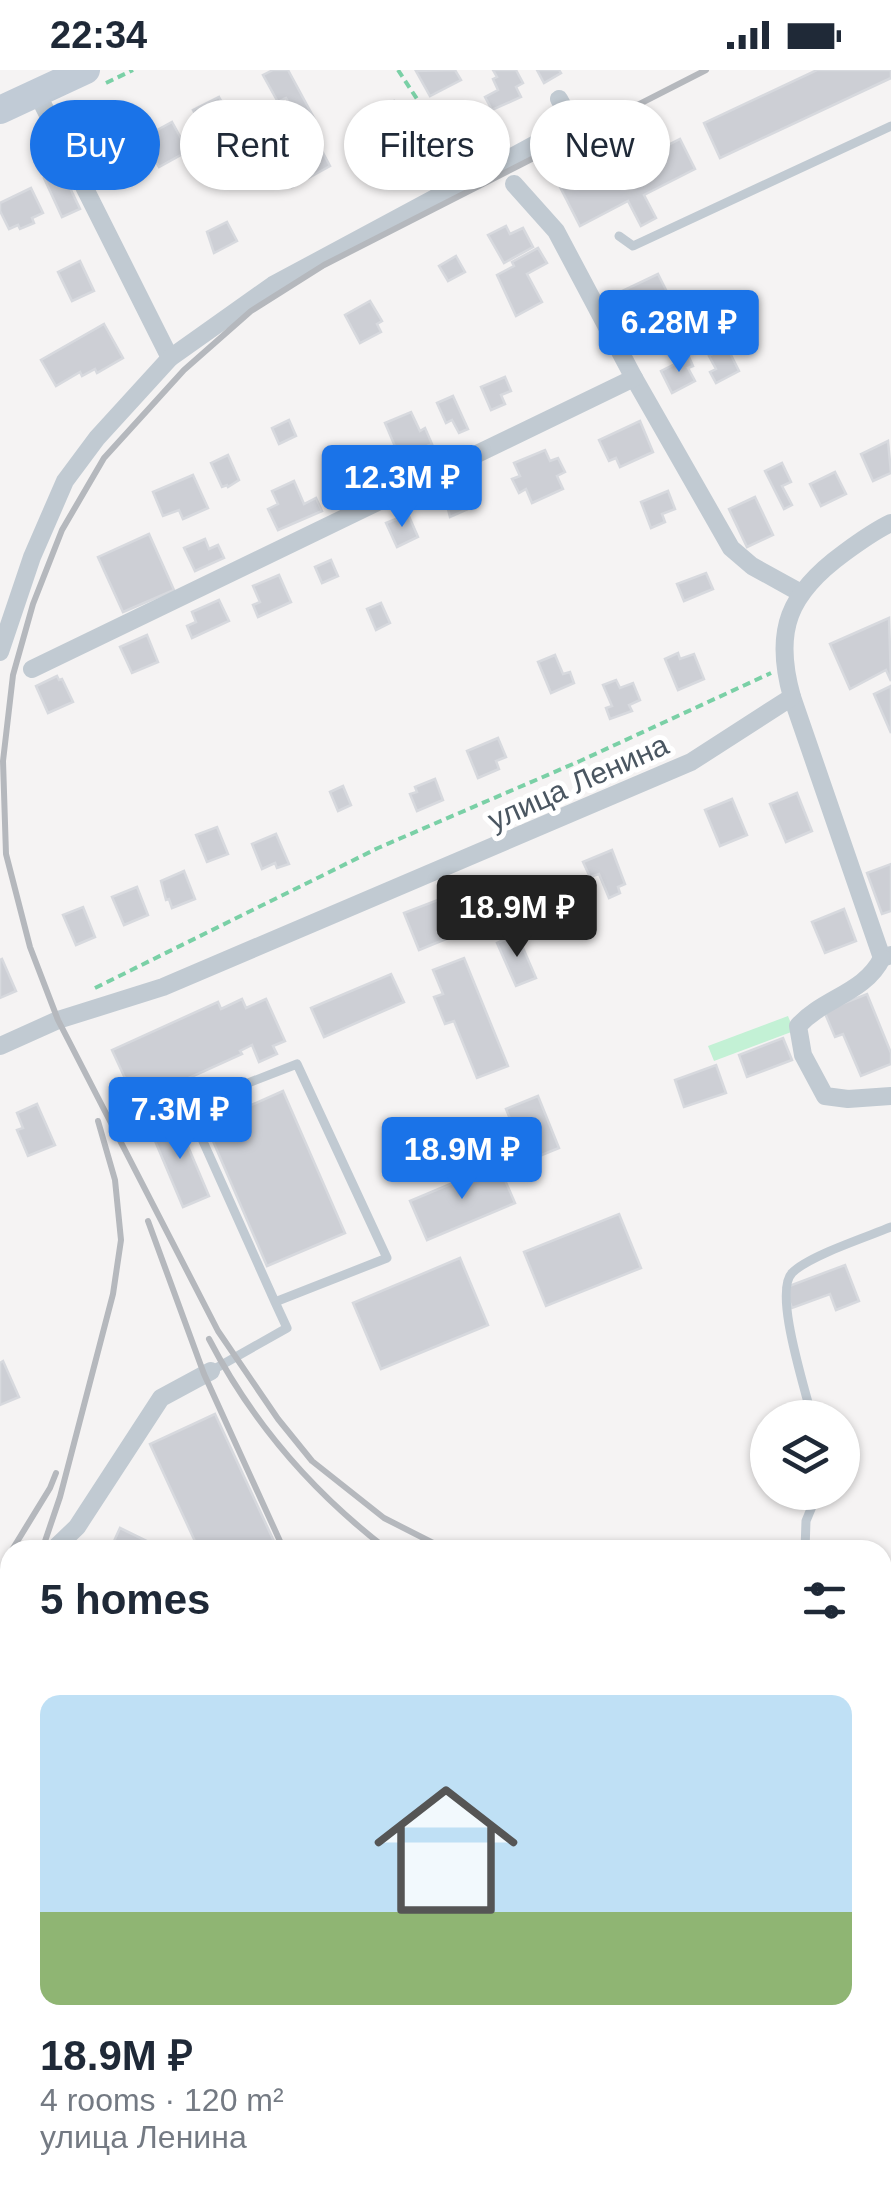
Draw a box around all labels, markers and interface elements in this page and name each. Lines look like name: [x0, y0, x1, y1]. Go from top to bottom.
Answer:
text: 22:34: [50, 14, 147, 56]
chip: Buy: [30, 100, 160, 190]
chip: Rent: [180, 100, 324, 190]
chip: Filters: [344, 100, 510, 190]
chip: New: [530, 100, 670, 190]
pin: 6.28M ₽: [587, 290, 771, 375]
text: 6.28M ₽: [621, 304, 737, 340]
pin: 12.3M ₽: [310, 445, 494, 530]
text: 12.3M ₽: [344, 459, 460, 495]
street label: улица Ленина: [483, 727, 673, 836]
pin: 18.9M ₽: [425, 875, 609, 960]
text: 18.9M ₽: [459, 889, 575, 925]
pin: 7.3M ₽: [99, 1077, 261, 1162]
text: 7.3M ₽: [131, 1091, 229, 1127]
pin: 18.9M ₽: [370, 1117, 554, 1202]
text: 18.9M ₽: [404, 1131, 520, 1167]
map controls: [750, 1400, 860, 1510]
button: layers: [750, 1400, 860, 1510]
icon: filters: [797, 1573, 852, 1628]
text: 5 homes: [40, 1576, 210, 1623]
icon: home: [356, 1760, 536, 1940]
text: 18.9M ₽: [40, 2032, 193, 2079]
text: 4 rooms · 120 m²: [40, 2082, 284, 2118]
text: улица Ленина: [40, 2119, 247, 2155]

